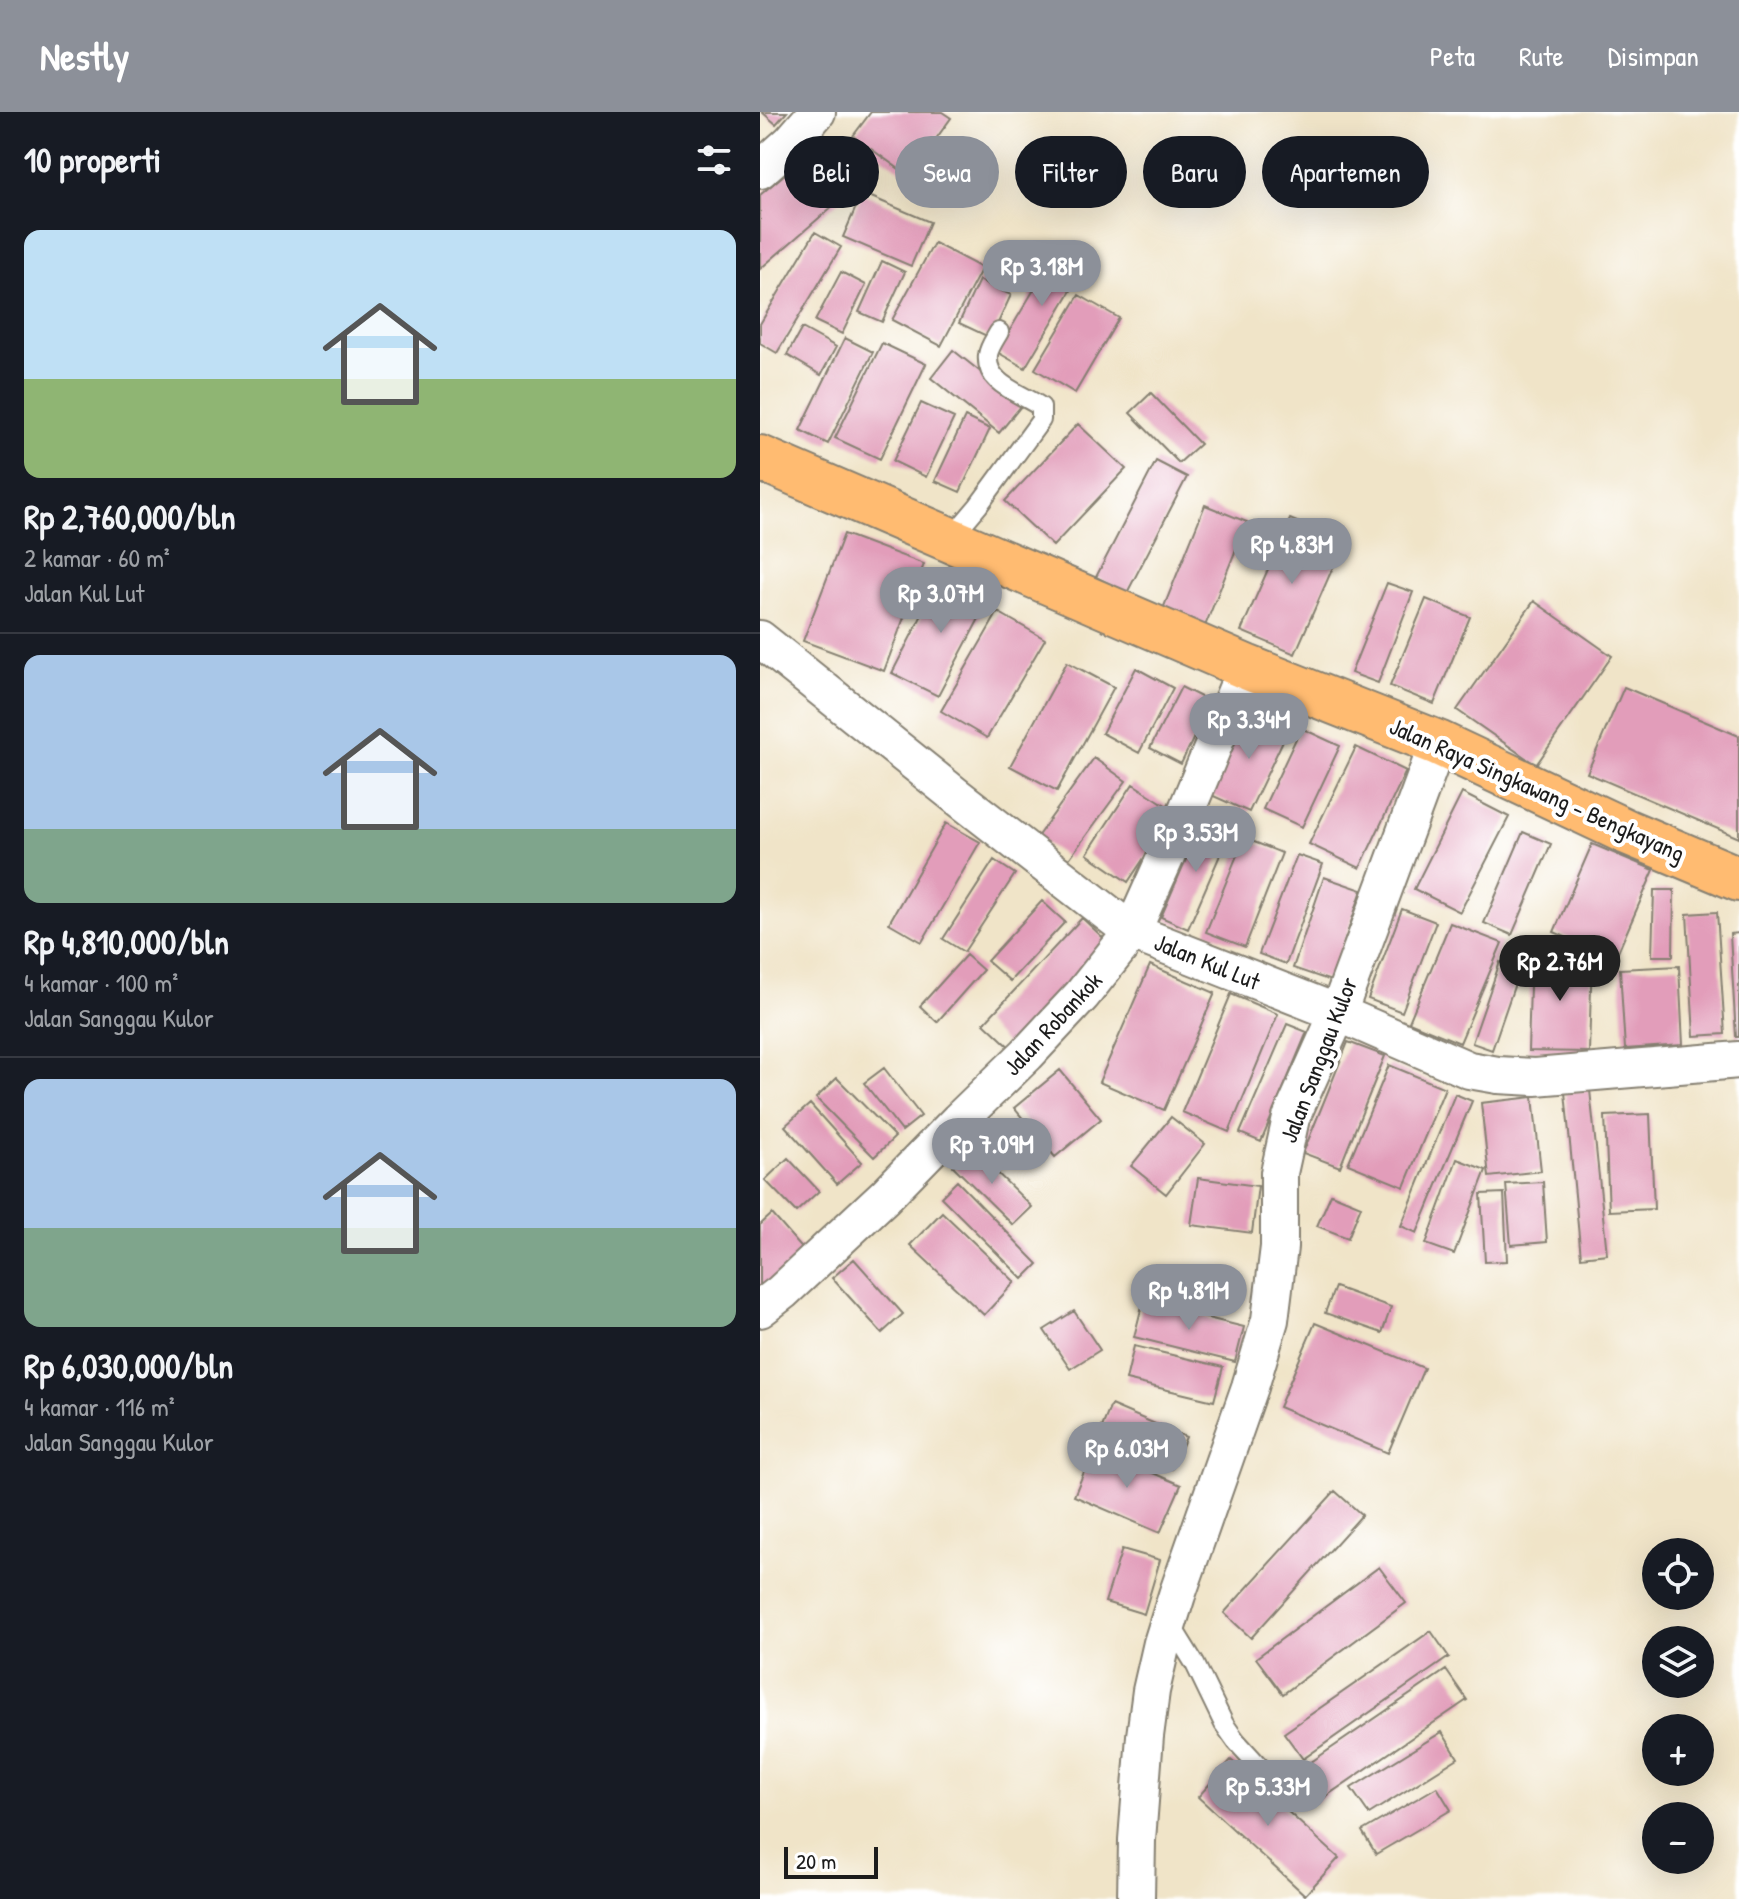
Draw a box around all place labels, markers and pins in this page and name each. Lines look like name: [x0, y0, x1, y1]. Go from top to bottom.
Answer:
pin: Rp 3.18M: [959, 240, 1125, 308]
pin: Rp 4.83M: [1209, 518, 1375, 586]
pin: Rp 3.07M: [858, 567, 1024, 635]
pin: Rp 3.34M: [1166, 693, 1332, 761]
pin: Rp 3.53M: [1113, 806, 1279, 874]
pin: Rp 2.76M: [1477, 935, 1643, 1003]
pin: Rp 7.09M: [909, 1118, 1075, 1186]
pin: Rp 4.81M: [1106, 1264, 1272, 1332]
pin: Rp 6.03M: [1044, 1422, 1210, 1490]
pin: Rp 5.33M: [1185, 1760, 1351, 1828]

